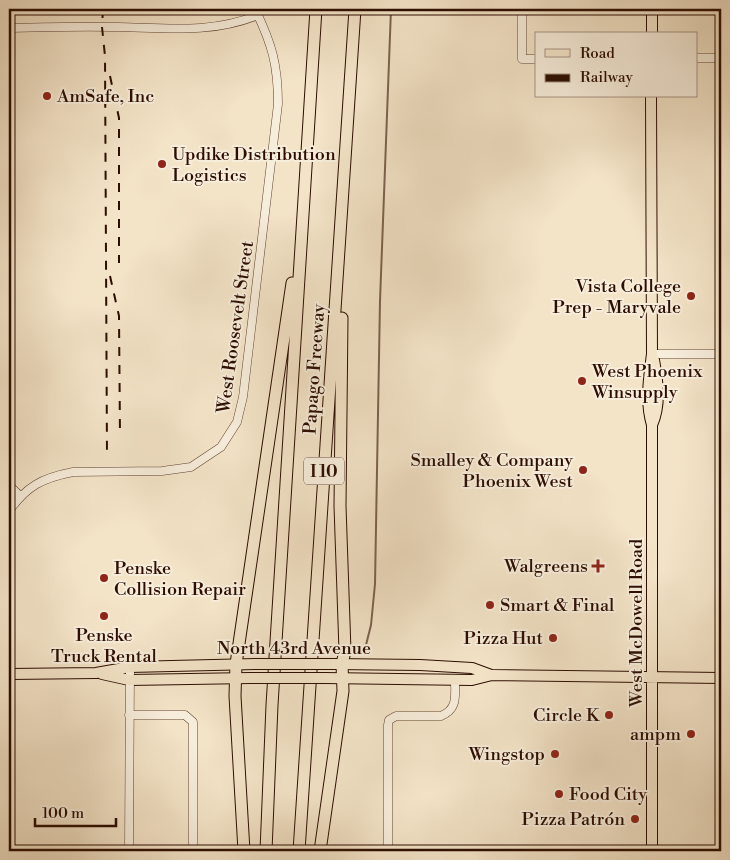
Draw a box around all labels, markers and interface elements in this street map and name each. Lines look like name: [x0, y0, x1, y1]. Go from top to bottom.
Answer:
legend: [535, 32, 698, 98]
text: Road: [580, 44, 615, 63]
text: Railway: [580, 68, 634, 87]
place label: AmSafe, Inc: [56, 85, 154, 108]
marker: AmSafe, Inc: [41, 90, 53, 102]
place label: Updike Distribution Logistics: [172, 143, 336, 187]
marker: Updike Distribution Logistics: [156, 158, 168, 170]
street label: West Roosevelt Street: [212, 239, 259, 416]
place label: Vista College Prep - Maryvale: [552, 275, 681, 319]
marker: Vista College Prep - Maryvale: [685, 290, 697, 302]
street label: Papago Freeway: [298, 303, 331, 435]
place label: West Phoenix Winsupply: [591, 360, 703, 404]
marker: West Phoenix Winsupply: [576, 375, 588, 387]
place label: Smalley & Company Phoenix West: [411, 449, 574, 493]
road number: I 10: [304, 458, 344, 484]
marker: Smalley & Company Phoenix West: [577, 464, 589, 476]
street label: West McDowell Road: [625, 538, 648, 708]
place label: Walgreens: [503, 555, 588, 578]
place label: Penske Collision Repair: [114, 557, 246, 601]
marker: Walgreens: [592, 560, 604, 572]
marker: Penske Collision Repair: [98, 572, 110, 584]
place label: Smart & Final: [500, 594, 615, 617]
marker: Smart & Final: [484, 599, 496, 611]
marker: Penske Truck Rental: [98, 610, 110, 622]
place label: Penske Truck Rental: [51, 624, 158, 668]
place label: Pizza Hut: [464, 627, 544, 650]
marker: Pizza Hut: [547, 632, 559, 644]
street label: North 43rd Avenue: [217, 637, 371, 660]
place label: Circle K: [533, 704, 601, 727]
marker: Circle K: [603, 709, 615, 721]
place label: ampm: [630, 723, 681, 746]
marker: ampm: [685, 728, 697, 740]
place label: Wingstop: [468, 743, 545, 766]
marker: Wingstop: [549, 748, 561, 760]
place label: Food City: [569, 783, 647, 806]
marker: Food City: [553, 788, 565, 800]
scale bar: [35, 795, 116, 827]
text: 100 m: [42, 804, 84, 823]
place label: Pizza Patrón: [521, 808, 625, 831]
marker: Pizza Patrón: [629, 813, 641, 825]

